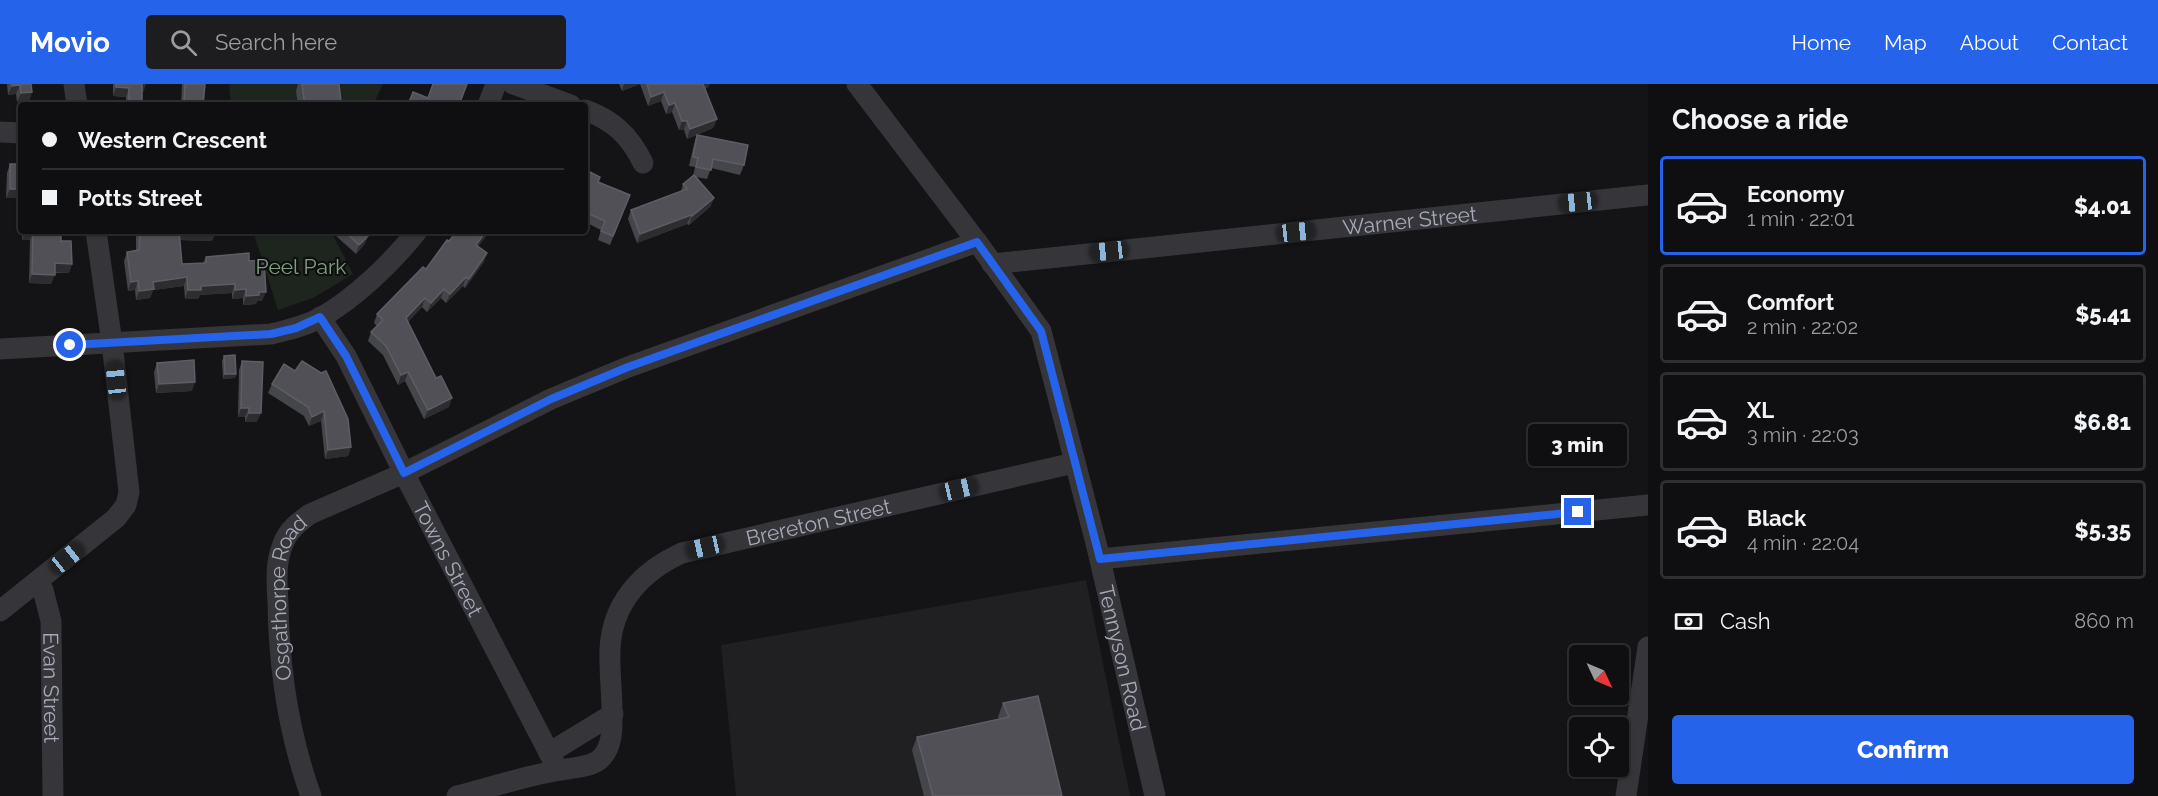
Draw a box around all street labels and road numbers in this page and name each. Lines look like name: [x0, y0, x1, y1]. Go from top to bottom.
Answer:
street label: Warner Street: [1341, 201, 1478, 240]
street label: Brereton Street: [743, 493, 893, 550]
street label: Towns Street: [408, 497, 488, 620]
street label: Osgathorpe Road: [264, 509, 311, 682]
street label: Tennyson Road: [1094, 583, 1152, 733]
street label: Evan Street: [39, 632, 65, 743]

